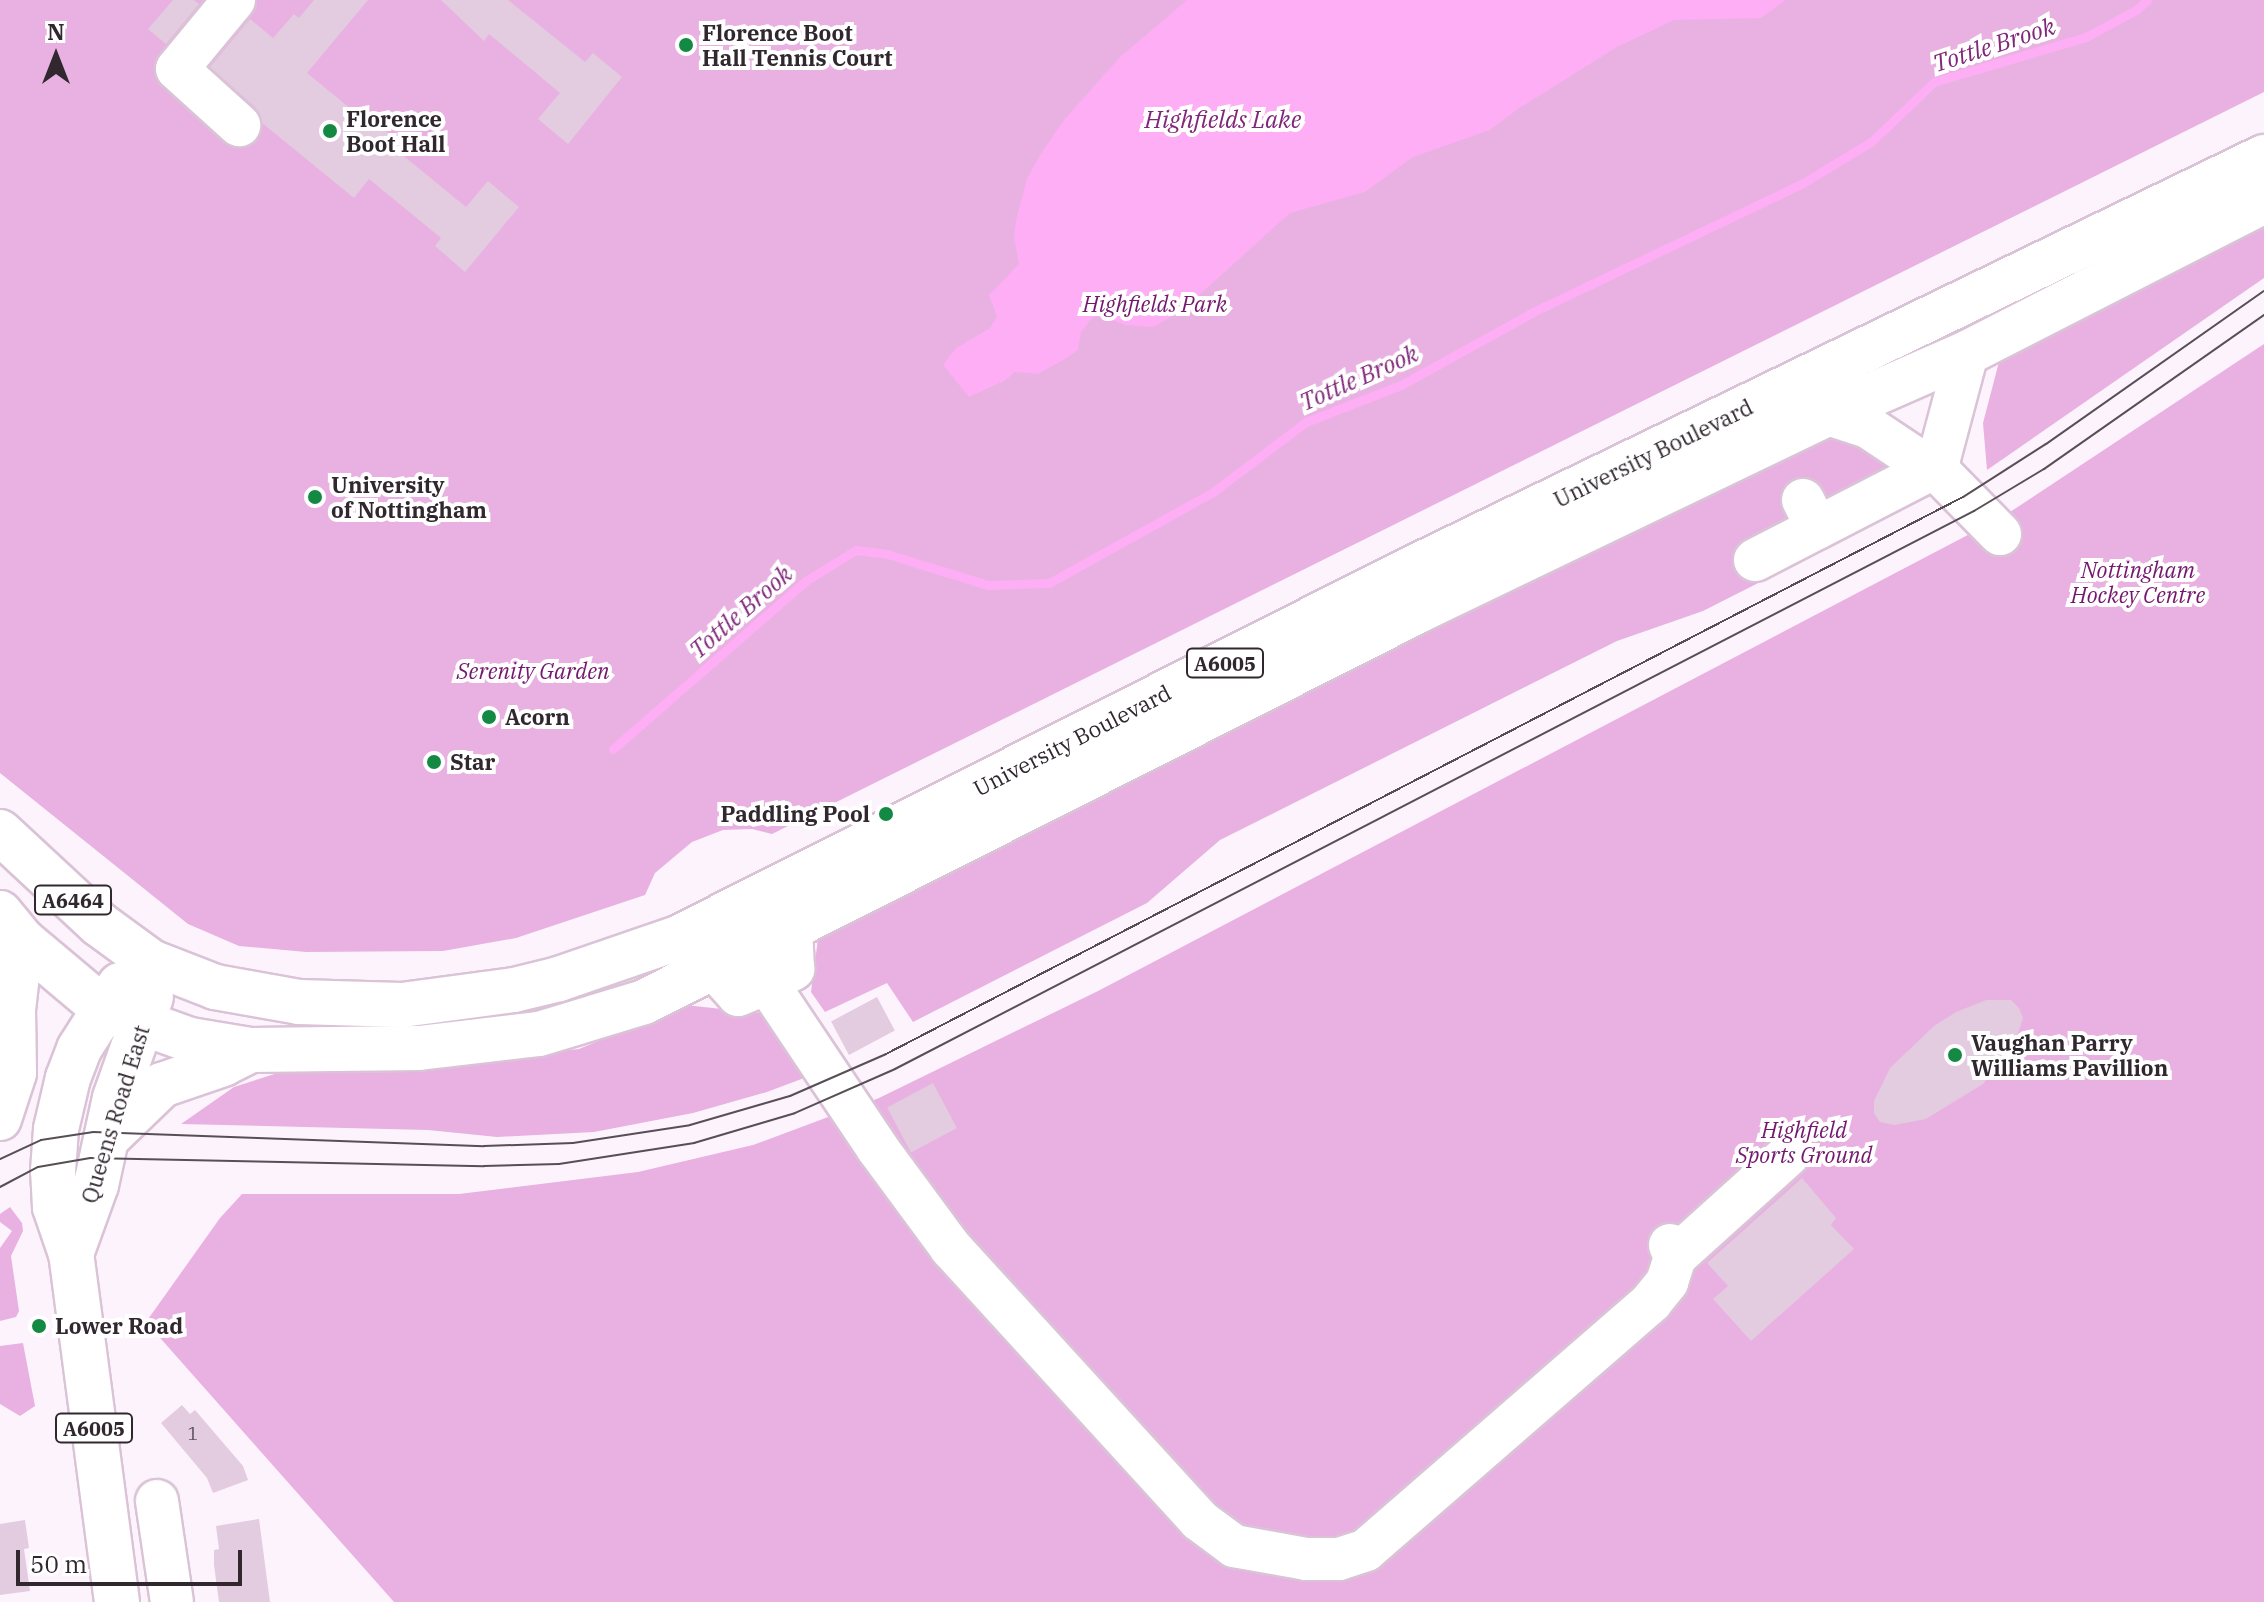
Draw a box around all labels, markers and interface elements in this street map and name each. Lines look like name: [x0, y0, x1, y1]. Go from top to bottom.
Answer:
water label: Tottle Brook: [1929, 12, 2059, 78]
north arrow: [16, 16, 96, 96]
text: N: [47, 17, 65, 46]
place label: Florence Boot Hall Tennis Court: [702, 19, 893, 70]
marker: Florence Boot Hall Tennis Court: [677, 36, 695, 54]
place label: Florence Boot Hall: [346, 105, 445, 156]
water label: Highfields Lake: [1145, 106, 1301, 134]
marker: Florence Boot Hall: [321, 122, 339, 140]
park label: Highfields Park: [1083, 291, 1227, 317]
water label: Tottle Brook: [1295, 339, 1423, 417]
street label: University Boulevard: [1549, 393, 1757, 513]
place label: University of Nottingham: [331, 471, 487, 522]
marker: University of Nottingham: [306, 488, 324, 506]
park label: Nottingham Hockey Centre: [2071, 556, 2205, 608]
water label: Tottle Brook: [684, 560, 798, 664]
road number: A6005: [1185, 647, 1265, 679]
park label: Serenity Garden: [457, 658, 609, 684]
street label: University Boulevard: [969, 679, 1175, 801]
place label: Acorn: [505, 704, 570, 730]
marker: Acorn: [480, 708, 498, 726]
place label: Star: [450, 749, 495, 775]
marker: Star: [425, 753, 443, 771]
place label: Paddling Pool: [721, 801, 870, 827]
marker: Paddling Pool: [877, 805, 895, 823]
road number: A6464: [33, 884, 113, 916]
street label: Queens Road East: [75, 1022, 155, 1206]
place label: Vaughan Parry Williams Pavillion: [1971, 1029, 2168, 1080]
marker: Vaughan Parry Williams Pavillion: [1946, 1046, 1964, 1064]
park label: Highfield Sports Ground: [1736, 1116, 1872, 1168]
place label: Lower Road: [55, 1313, 183, 1339]
marker: Lower Road: [30, 1317, 48, 1335]
road number: A6005: [54, 1412, 134, 1444]
house number: 1: [188, 1423, 198, 1445]
scale bar: [20, 1534, 246, 1584]
text: 50 m: [30, 1548, 87, 1580]

